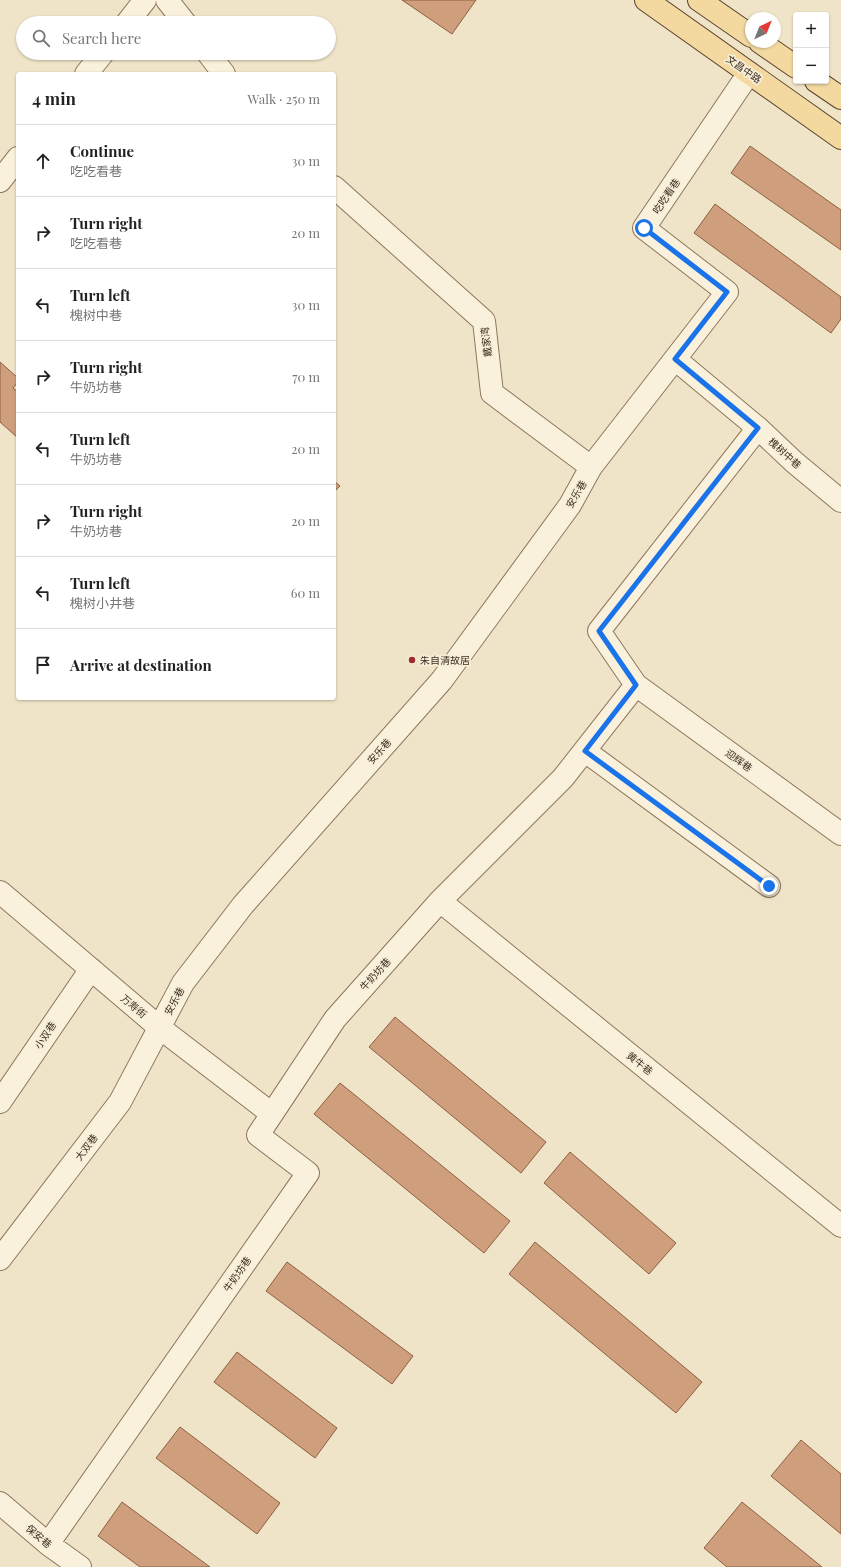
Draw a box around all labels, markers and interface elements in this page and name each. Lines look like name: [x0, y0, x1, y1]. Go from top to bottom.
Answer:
north arrow: [745, 12, 781, 48]
map controls: [793, 12, 829, 84]
button: +: [793, 12, 829, 48]
search box: [16, 16, 336, 60]
icon: search: [30, 27, 52, 49]
text: Search here: [62, 28, 141, 48]
button: −: [793, 48, 829, 84]
street label: 文昌中路: [724, 52, 764, 86]
text: 4 min: [32, 87, 76, 109]
text: Walk · 250 m: [248, 90, 320, 107]
text: Continue: [70, 141, 134, 161]
icon: ahead: [32, 150, 54, 172]
text: 30 m: [292, 152, 320, 169]
text: 吃吃看巷: [70, 162, 122, 179]
street label: 吃吃看巷: [649, 176, 683, 216]
text: Turn right: [70, 213, 143, 233]
route start: [635, 219, 653, 237]
icon: right: [32, 222, 54, 244]
text: 20 m: [291, 224, 320, 241]
text: 吃吃看巷: [70, 234, 122, 251]
text: Turn left: [70, 285, 131, 305]
icon: left: [32, 294, 54, 316]
text: 30 m: [292, 296, 320, 313]
text: 槐树中巷: [70, 306, 122, 323]
street label: 戴家湾: [477, 326, 495, 358]
text: Turn right: [70, 357, 143, 377]
icon: right: [32, 366, 54, 388]
text: 70 m: [292, 368, 320, 385]
text: 牛奶坊巷: [70, 378, 122, 395]
text: Turn left: [70, 429, 131, 449]
street label: 槐树中巷: [765, 434, 805, 472]
icon: left: [32, 438, 54, 460]
text: 20 m: [291, 440, 320, 457]
text: 牛奶坊巷: [70, 450, 122, 467]
street label: 安乐巷: [562, 478, 590, 510]
text: Turn right: [70, 501, 143, 521]
icon: right: [32, 510, 54, 532]
text: 20 m: [291, 512, 320, 529]
text: 牛奶坊巷: [70, 522, 122, 539]
text: Turn left: [70, 573, 131, 593]
icon: left: [32, 582, 54, 604]
text: 60 m: [291, 584, 320, 601]
text: 槐树小井巷: [70, 594, 135, 611]
place label: 朱自清故居: [420, 653, 470, 667]
icon: arrive: [32, 654, 54, 676]
text: Arrive at destination: [70, 655, 212, 675]
marker: 朱自清故居: [407, 655, 417, 665]
street label: 安乐巷: [364, 735, 394, 767]
street label: 迎辉巷: [723, 746, 755, 774]
route end: [760, 877, 778, 895]
street label: 牛奶坊巷: [356, 954, 394, 994]
street label: 安乐巷: [161, 984, 187, 1018]
street label: 万寿街: [118, 991, 150, 1021]
street label: 小双巷: [31, 1019, 59, 1051]
street label: 黄牛巷: [624, 1048, 656, 1078]
street label: 大双巷: [71, 1131, 101, 1163]
street label: 牛奶坊巷: [220, 1254, 254, 1294]
street label: 保安巷: [23, 1521, 55, 1551]

